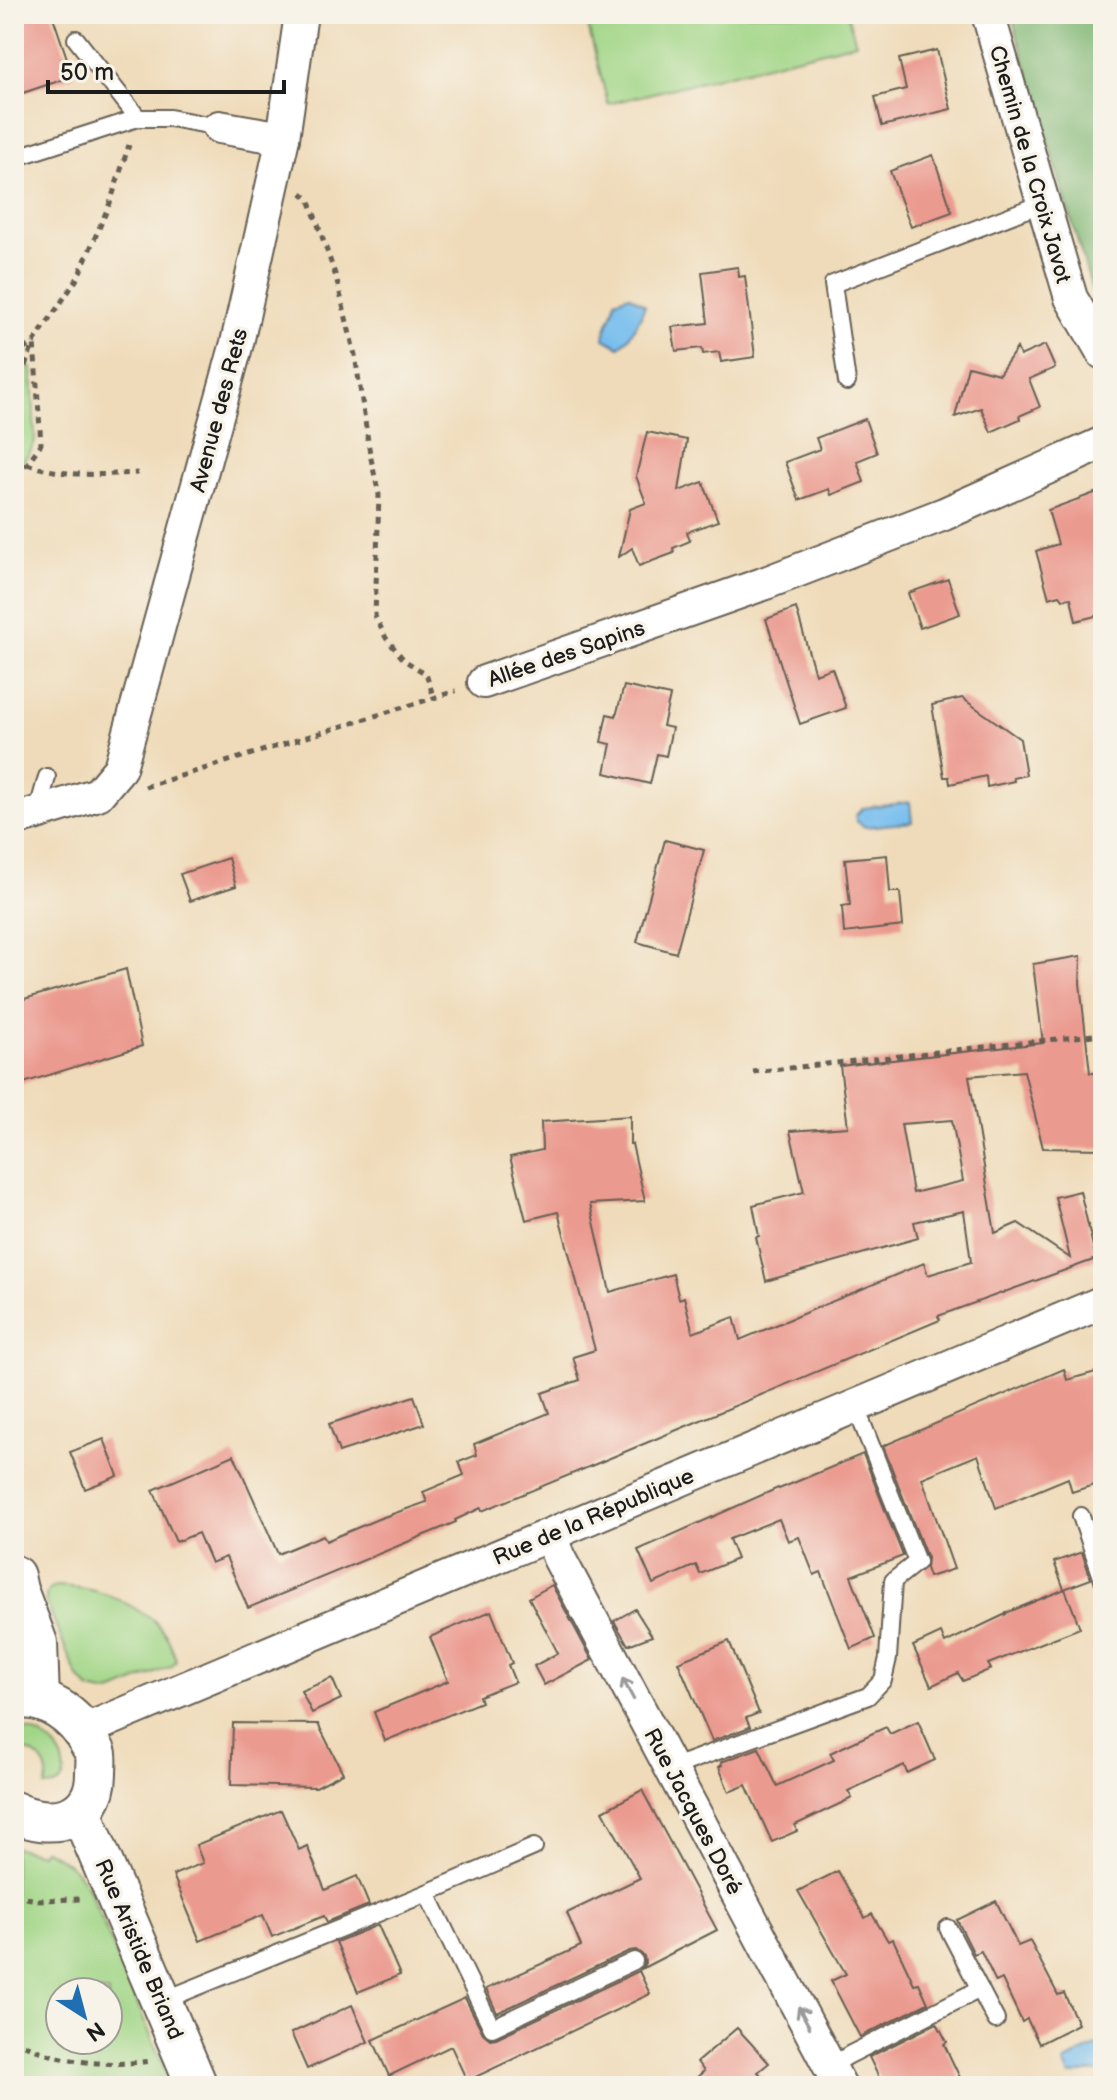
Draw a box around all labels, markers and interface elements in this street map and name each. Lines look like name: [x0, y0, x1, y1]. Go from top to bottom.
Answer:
street label: Chemin de la Croix Javot: [983, 42, 1076, 287]
scale bar: [48, 44, 284, 94]
text: 50 m: [60, 58, 114, 87]
street label: Avenue des Rets: [185, 325, 254, 495]
street label: Allée des Sapins: [484, 615, 649, 694]
street label: Rue de la République: [489, 1463, 698, 1572]
one-way arrow: [620, 1678, 636, 1701]
street label: Rue Jacques Doré: [637, 1724, 748, 1900]
street label: Rue Aristide Briand: [88, 1855, 189, 2044]
north arrow: [44, 1976, 124, 2056]
one-way arrow: [796, 2006, 812, 2029]
text: N: [80, 2015, 109, 2047]

